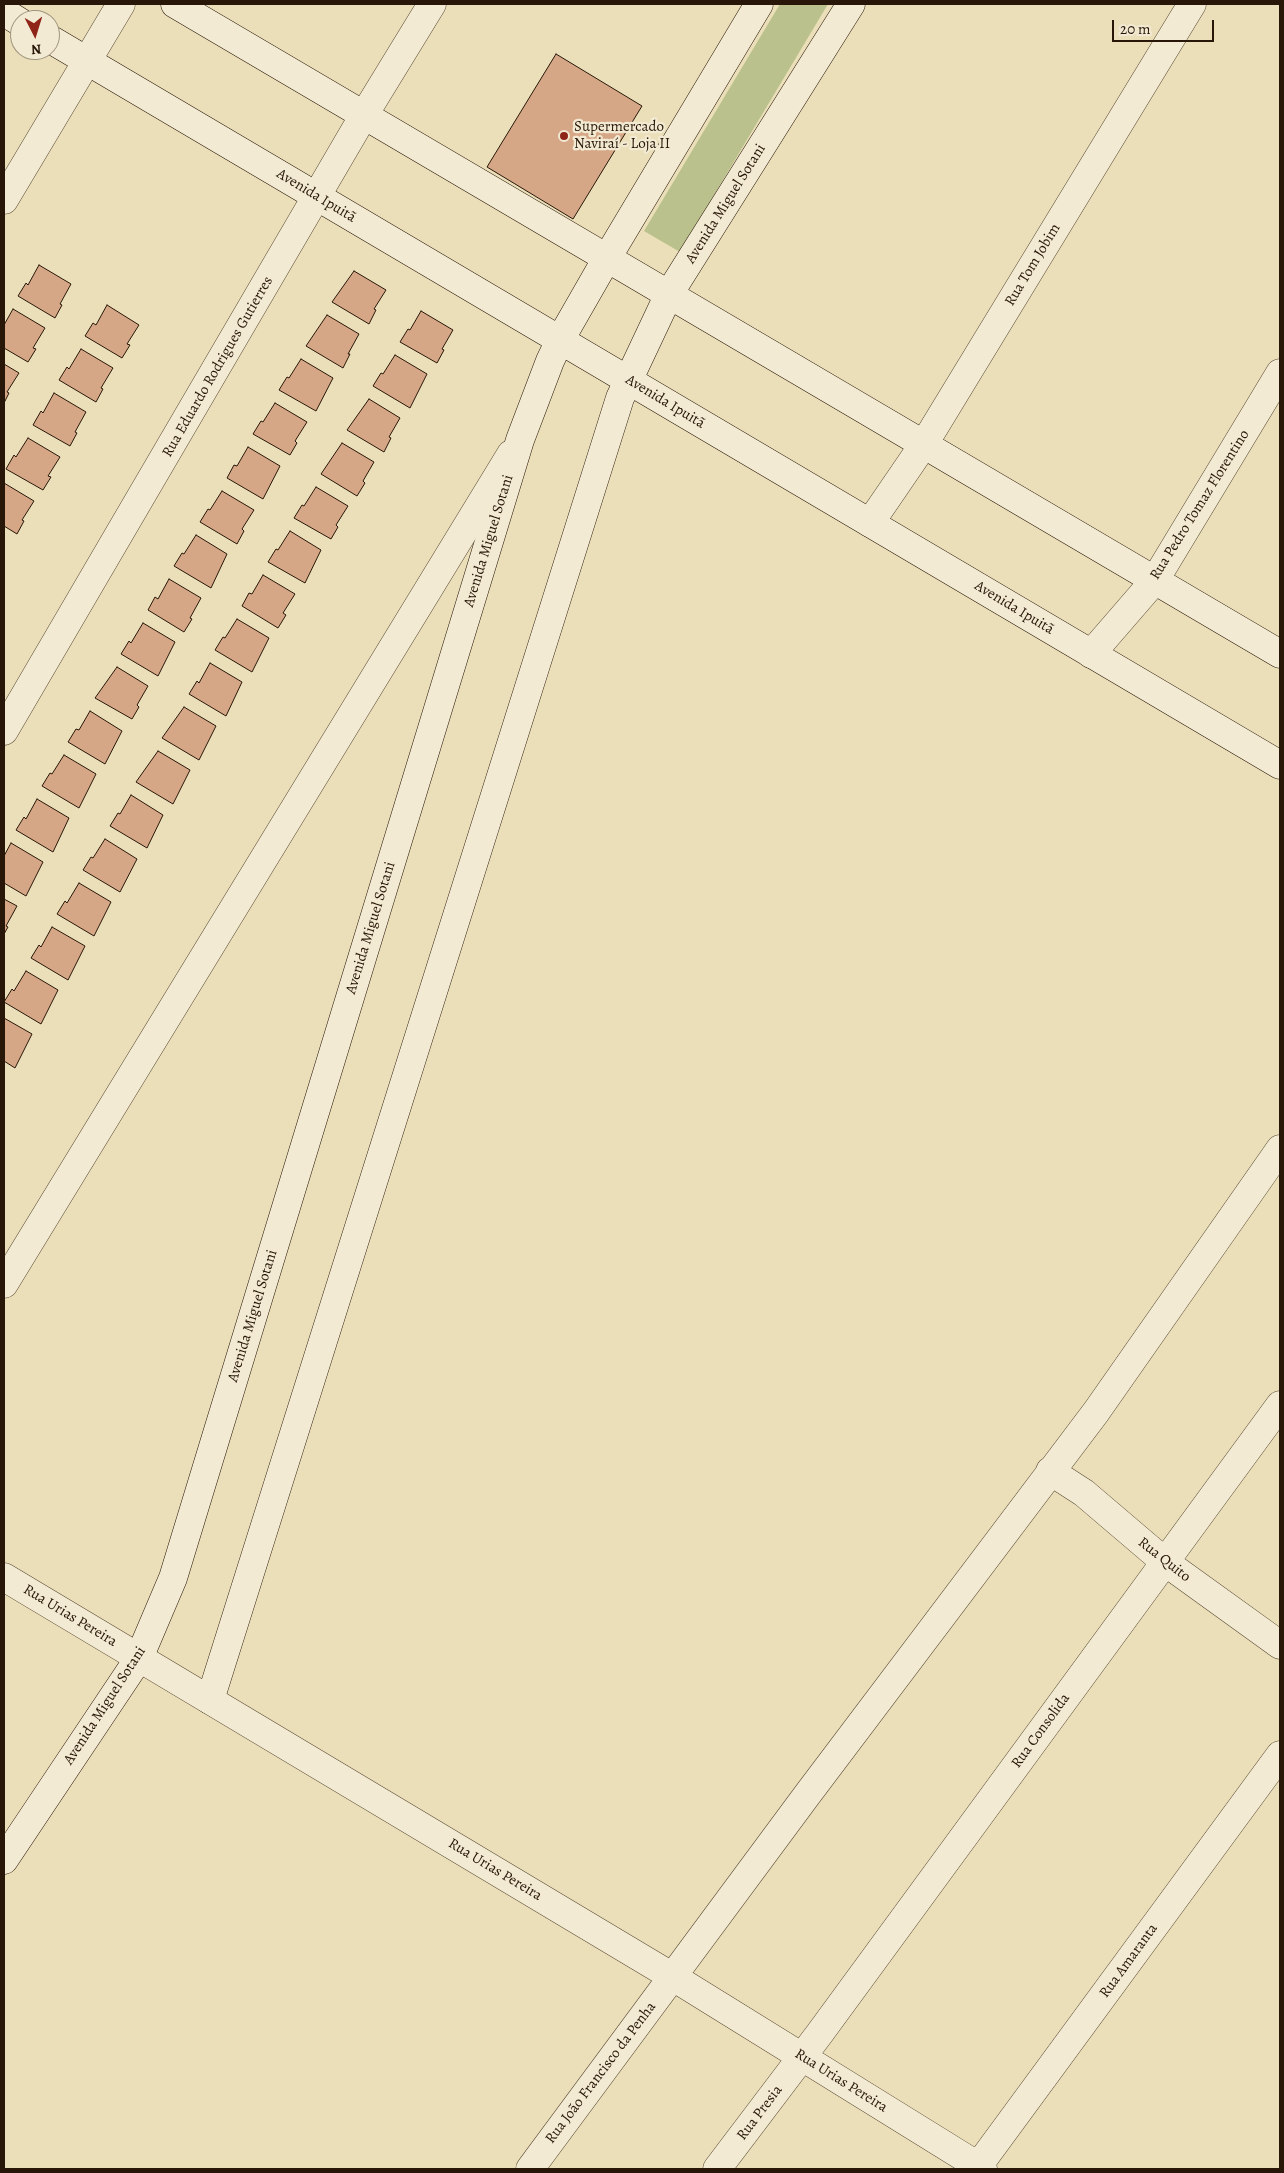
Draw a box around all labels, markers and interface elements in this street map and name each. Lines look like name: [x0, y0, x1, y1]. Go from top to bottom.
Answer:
north arrow: [10, 10, 60, 60]
scale bar: [1114, 10, 1216, 42]
text: 20 m: [1120, 19, 1151, 39]
text: N: [30, 40, 42, 59]
place label: Supermercado Naviraí - Loja II: [574, 118, 670, 153]
marker: Supermercado Naviraí - Loja II: [558, 130, 570, 142]
street label: Avenida Miguel Sotani: [682, 141, 770, 267]
street label: Avenida Ipuitã: [273, 165, 359, 227]
street label: Rua Tom Jobim: [1001, 220, 1065, 310]
street label: Rua Eduardo Rodrigues Gutierres: [159, 273, 277, 461]
street label: Avenida Ipuitã: [622, 371, 708, 433]
street label: Rua Pedro Tomaz Florentino: [1146, 427, 1254, 583]
street label: Avenida Miguel Sotani: [460, 473, 518, 609]
street label: Avenida Ipuitã: [971, 577, 1057, 639]
street label: Avenida Miguel Sotani: [342, 860, 400, 996]
street label: Avenida Miguel Sotani: [224, 1248, 282, 1384]
street label: Rua Quito: [1134, 1534, 1194, 1586]
street label: Rua Urias Pereira: [20, 1581, 120, 1651]
street label: Avenida Miguel Sotani: [60, 1644, 150, 1768]
street label: Rua Consolida: [1008, 1690, 1074, 1772]
street label: Rua Urias Pereira: [445, 1835, 545, 1905]
street label: Rua Amaranta: [1096, 1920, 1162, 2002]
street label: Rua João Francisco da Penha: [542, 1999, 660, 2147]
street label: Rua Urias Pereira: [791, 2045, 891, 2117]
street label: Rua Presia: [733, 2082, 787, 2144]

